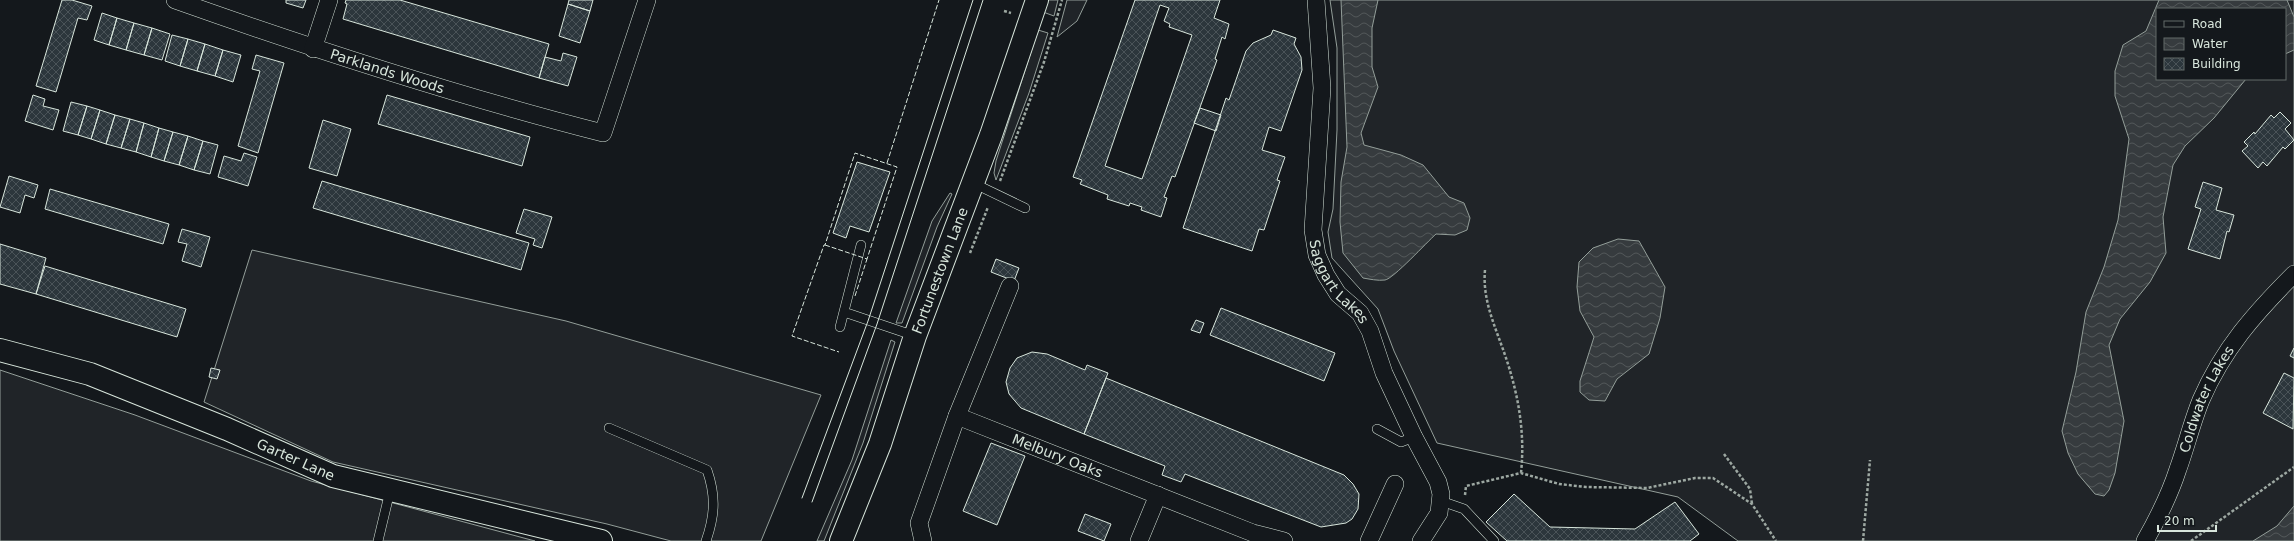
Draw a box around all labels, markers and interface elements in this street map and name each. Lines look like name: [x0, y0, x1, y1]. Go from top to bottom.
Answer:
legend: [2156, 8, 2286, 80]
text: Road: [2192, 17, 2222, 31]
text: Water: [2192, 37, 2228, 51]
street label: Parklands Woods: [328, 46, 446, 96]
text: Building: [2192, 57, 2241, 71]
street label: Fortunestown Lane: [909, 205, 971, 336]
street label: Saggart Lakes: [1307, 238, 1372, 326]
street label: Coldwater Lakes: [2176, 343, 2237, 455]
street label: Melbury Oaks: [1010, 431, 1105, 481]
street label: Garter Lane: [254, 435, 337, 484]
scale bar: [2158, 507, 2216, 533]
text: 20 m: [2164, 514, 2195, 528]

